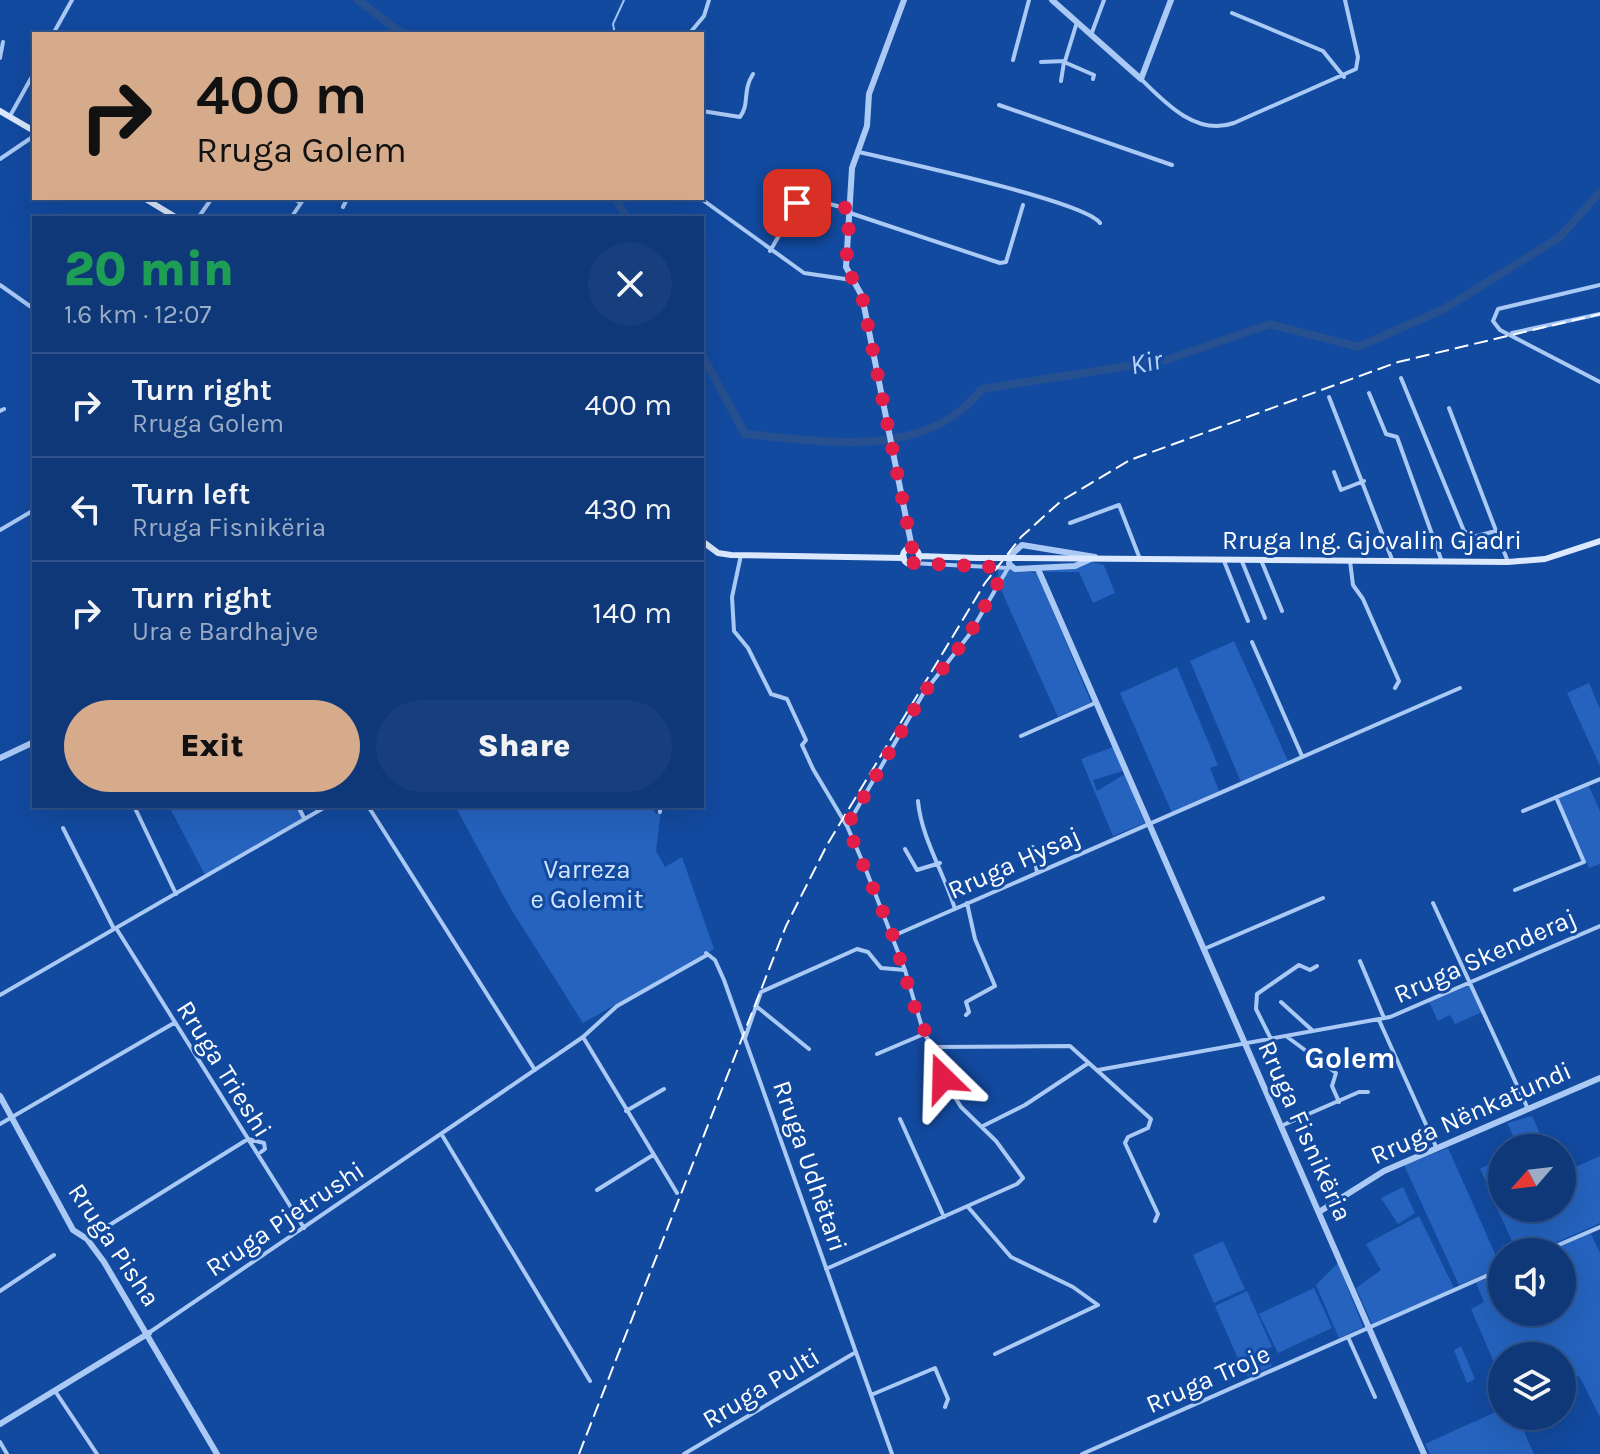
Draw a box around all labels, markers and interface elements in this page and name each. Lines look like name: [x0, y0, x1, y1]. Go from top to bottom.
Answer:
text: 400 m: [196, 62, 367, 127]
icon: right: [64, 64, 168, 168]
text: Rruga Golem: [196, 129, 407, 171]
pin: [763, 169, 831, 237]
icon: arrive: [775, 181, 819, 225]
text: 20 min: [64, 241, 234, 297]
button: close: [588, 242, 672, 326]
text: 1.6 km · 12:07: [64, 299, 212, 330]
water label: Kir: [1127, 342, 1166, 381]
text: Turn right: [132, 372, 272, 408]
icon: right: [64, 383, 108, 427]
text: 400 m: [584, 387, 672, 423]
text: Rruga Golem: [132, 408, 284, 439]
text: Turn left: [132, 476, 250, 512]
icon: left: [64, 487, 108, 531]
text: 430 m: [585, 491, 672, 527]
text: Rruga Fisnikëria: [132, 512, 326, 543]
street label: Rruga Ing. Gjovalin Gjadri: [1222, 525, 1522, 556]
text: Turn right: [132, 580, 272, 616]
icon: right: [64, 591, 108, 635]
text: 140 m: [592, 595, 672, 631]
text: Ura e Bardhajve: [132, 616, 318, 647]
button: Exit: [64, 700, 360, 792]
button: Share: [376, 700, 672, 792]
street label: Rruga Hysaj: [943, 820, 1085, 906]
park label: Varreza e Golemit: [531, 854, 644, 915]
street label: Rruga Skenderaj: [1389, 902, 1581, 1010]
street label: Rruga Trieshi: [170, 995, 278, 1143]
position arrow: [901, 1036, 985, 1120]
street label: Rruga Fisnikëria: [1251, 1036, 1359, 1226]
district label: Golem: [1305, 1040, 1395, 1076]
street label: Rruga Nënkatundi: [1366, 1055, 1576, 1171]
street label: Rruga Udhëtari: [766, 1076, 854, 1256]
north arrow: [1488, 1134, 1576, 1222]
map controls: [1488, 1134, 1576, 1430]
street label: Rruga Pjetrushi: [200, 1155, 370, 1283]
street label: Rruga Pisha: [61, 1177, 167, 1313]
button: sound: [1488, 1238, 1576, 1326]
street label: Rruga Troje: [1141, 1338, 1275, 1420]
street label: Rruga Pulti: [697, 1341, 825, 1435]
button: layers: [1488, 1342, 1576, 1430]

